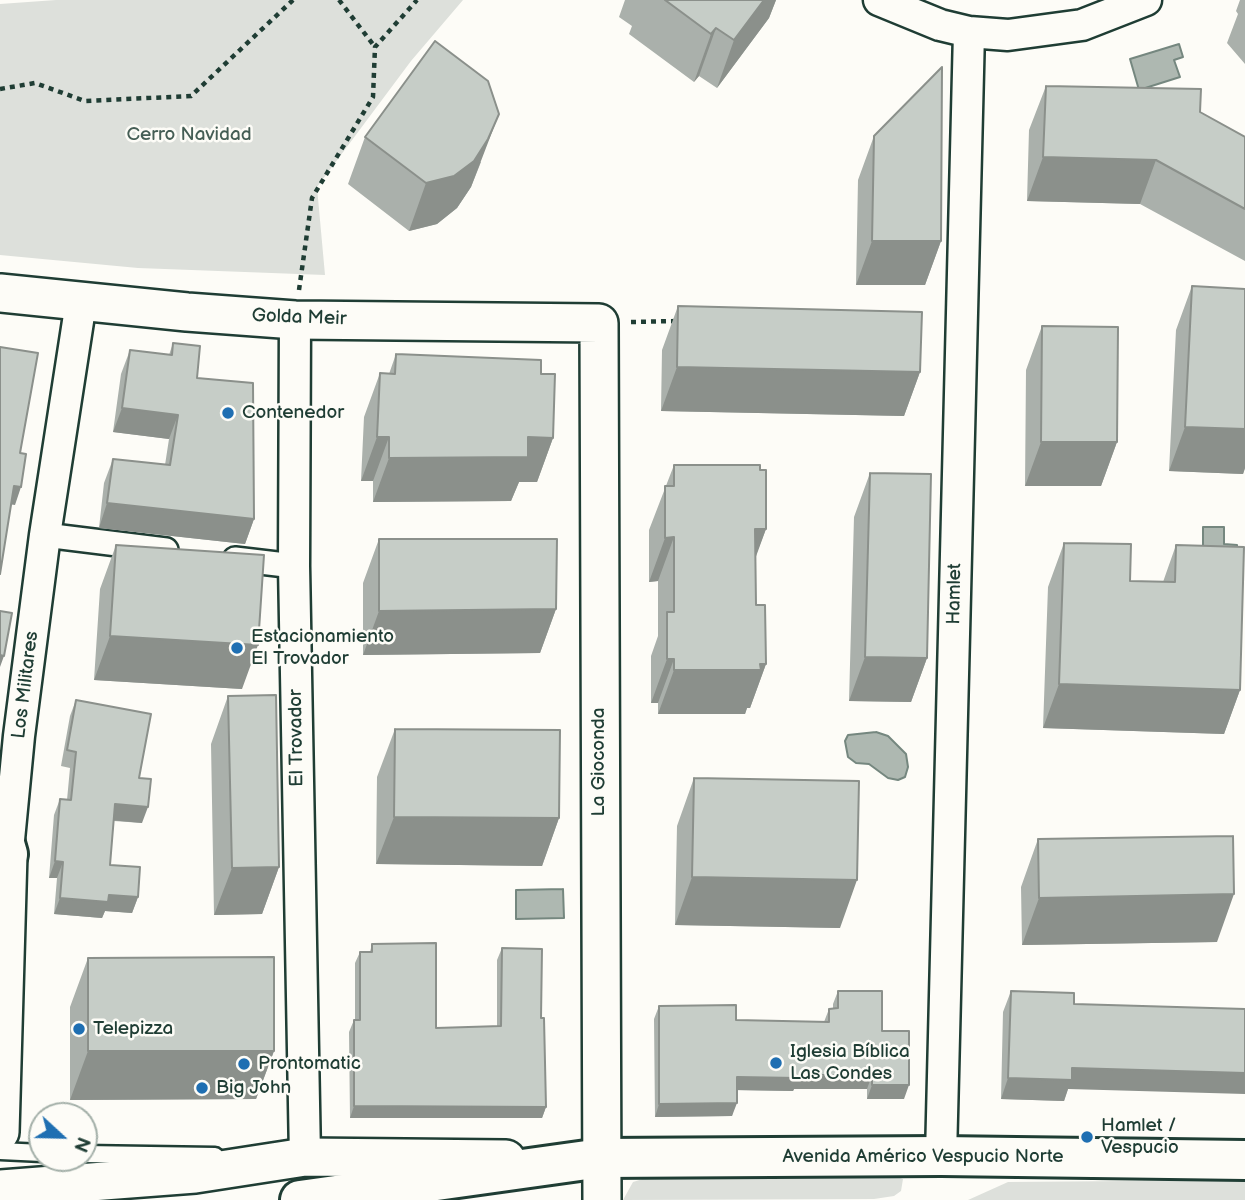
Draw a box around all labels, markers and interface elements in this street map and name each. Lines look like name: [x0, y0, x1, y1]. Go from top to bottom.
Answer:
park label: Cerro Navidad: [126, 124, 252, 146]
street label: Golda Meir: [251, 305, 347, 331]
place label: Contenedor: [242, 402, 344, 424]
marker: Contenedor: [220, 405, 236, 421]
street label: Hamlet: [943, 563, 967, 625]
place label: Estacionamiento El Trovador: [251, 626, 394, 670]
street label: Los Militares: [8, 630, 44, 740]
marker: Estacionamiento El Trovador: [229, 640, 245, 656]
street label: El Trovador: [285, 689, 309, 787]
street label: La Gioconda: [588, 708, 610, 816]
place label: Telepizza: [93, 1018, 173, 1040]
marker: Telepizza: [71, 1021, 87, 1037]
place label: Iglesia Bíblica Las Condes: [790, 1041, 910, 1085]
place label: Prontomatic: [258, 1053, 361, 1075]
marker: Iglesia Bíblica Las Condes: [768, 1055, 784, 1071]
marker: Prontomatic: [236, 1056, 252, 1072]
place label: Big John: [216, 1077, 291, 1099]
marker: Big John: [194, 1080, 210, 1096]
north arrow: [28, 1102, 98, 1172]
place label: Hamlet / Vespucio: [1101, 1115, 1179, 1159]
marker: Hamlet / Vespucio: [1079, 1129, 1095, 1145]
text: N: [68, 1133, 94, 1155]
street label: Avenida Américo Vespucio Norte: [783, 1146, 1063, 1168]

